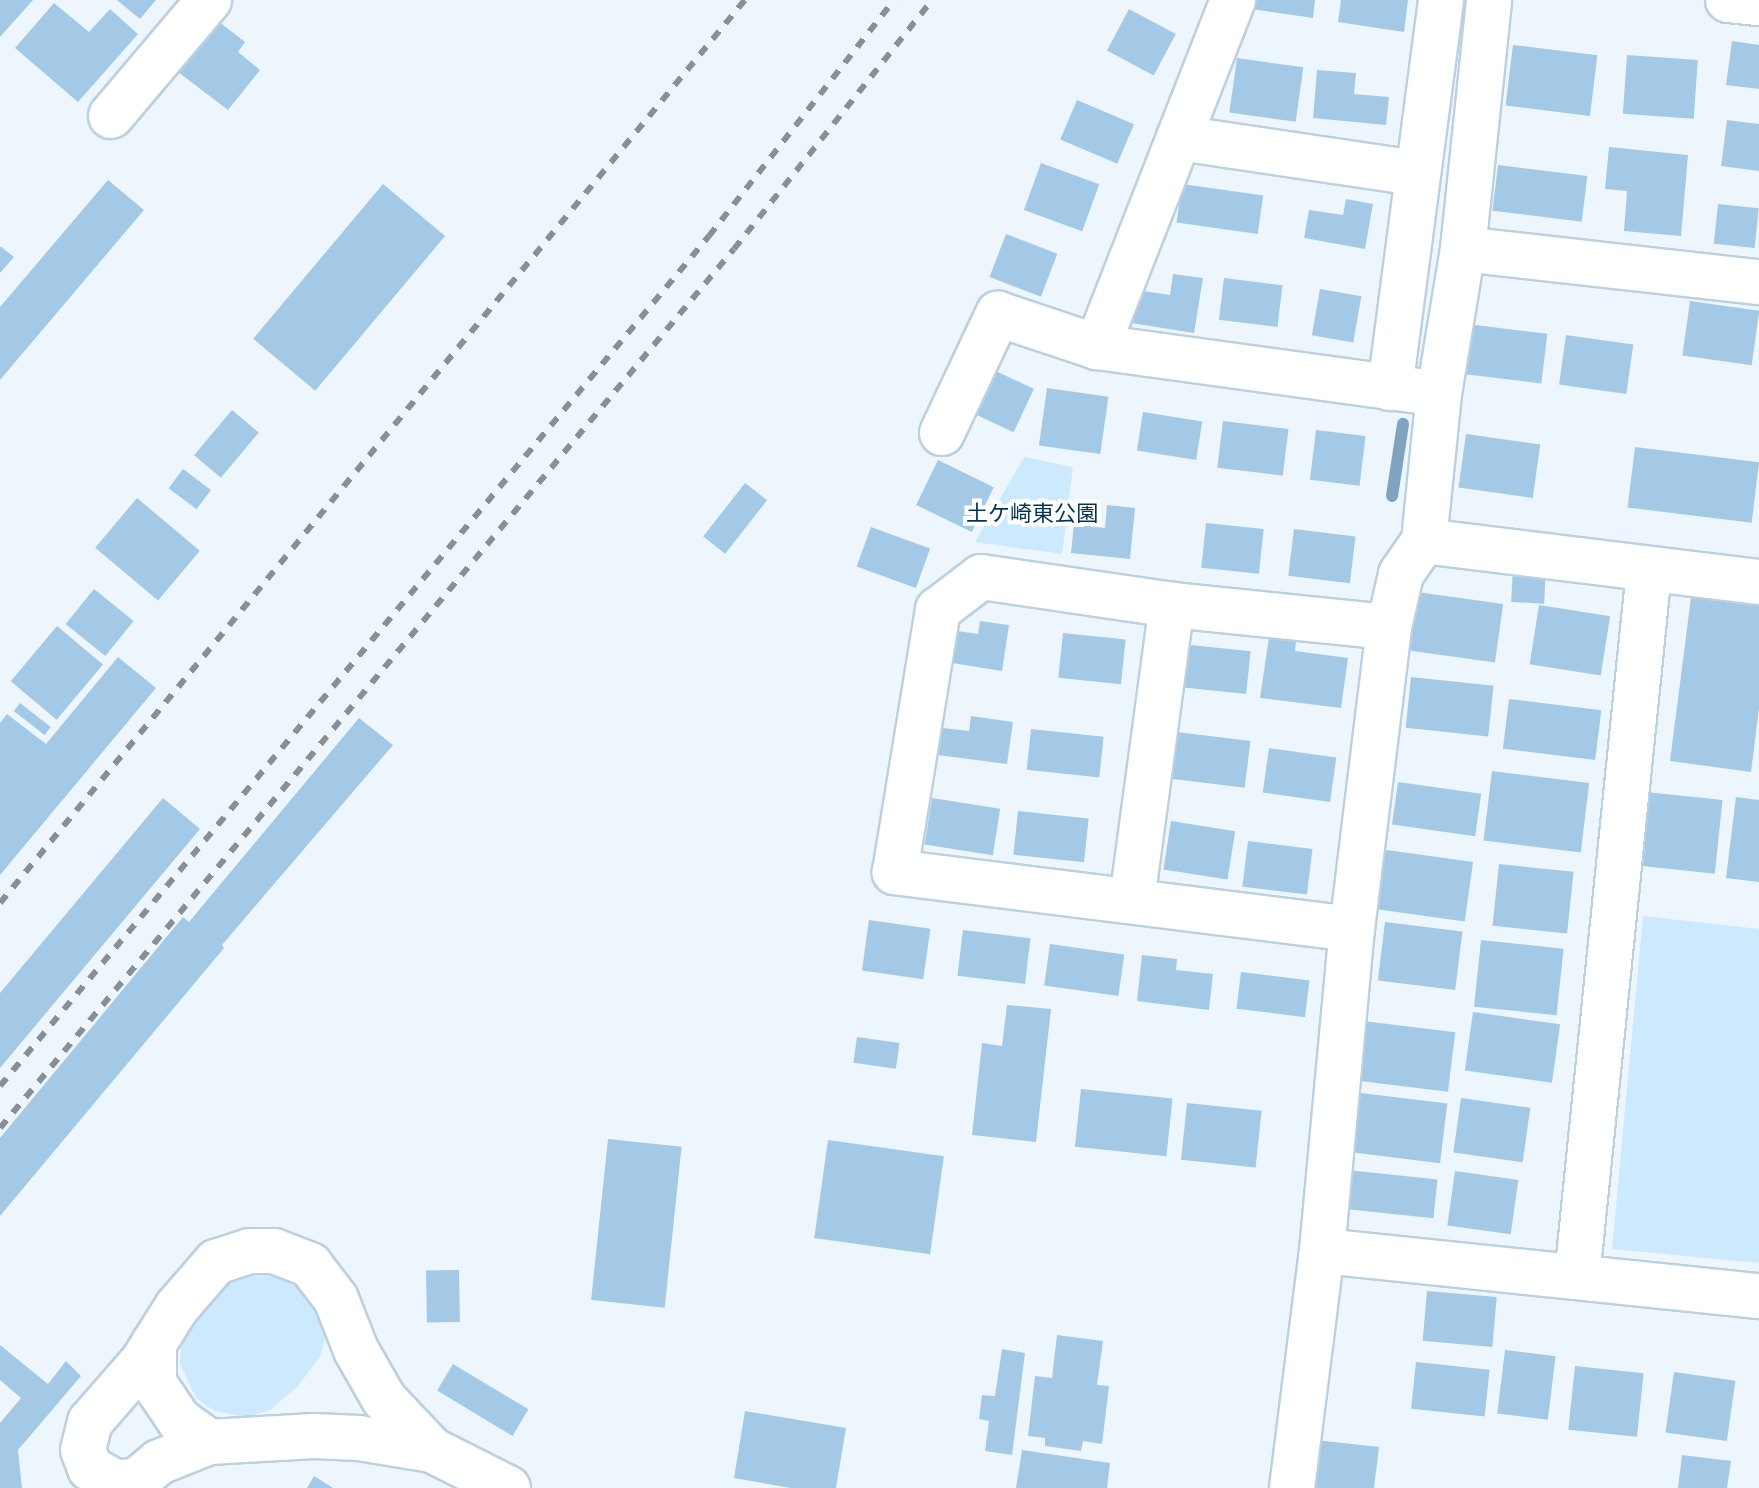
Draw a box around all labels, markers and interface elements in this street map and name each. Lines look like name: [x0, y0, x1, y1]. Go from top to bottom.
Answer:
park label: 土ケ崎東公園: [966, 501, 1098, 527]

